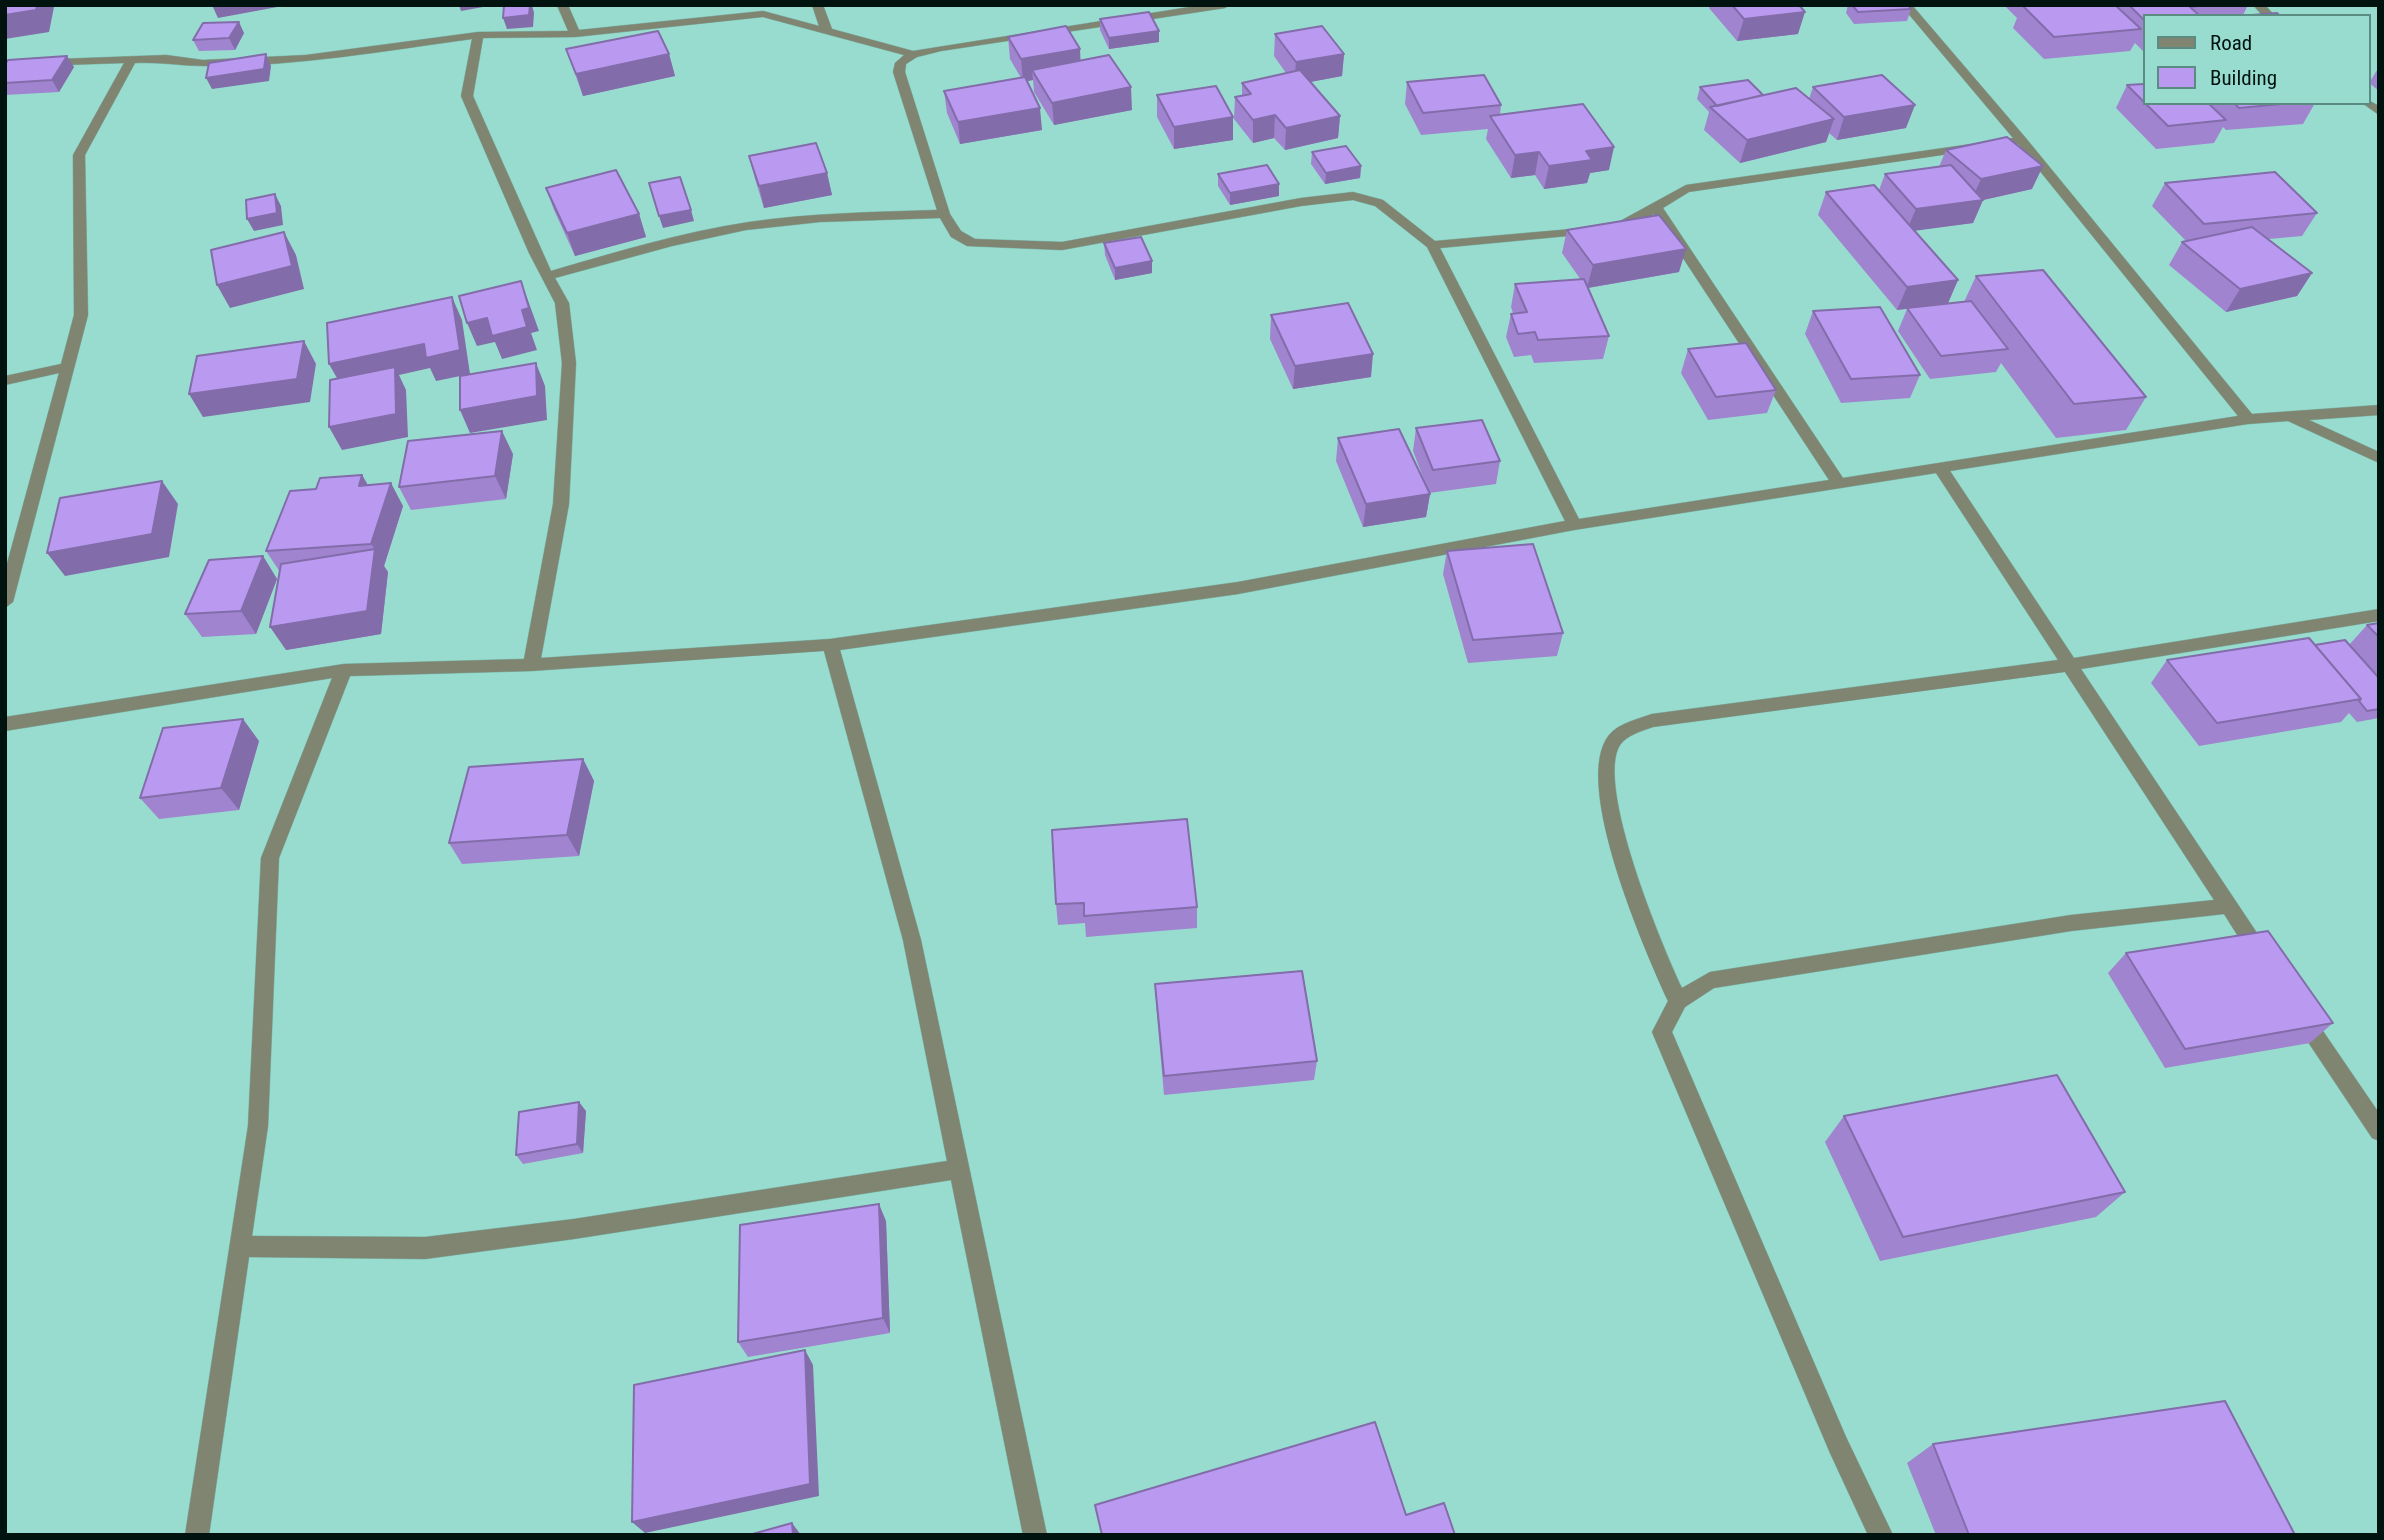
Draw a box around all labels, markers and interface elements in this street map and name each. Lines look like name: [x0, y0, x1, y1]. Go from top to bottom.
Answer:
legend: [2142, 14, 2370, 105]
text: Road: [2210, 31, 2252, 55]
text: Building: [2210, 66, 2277, 90]

